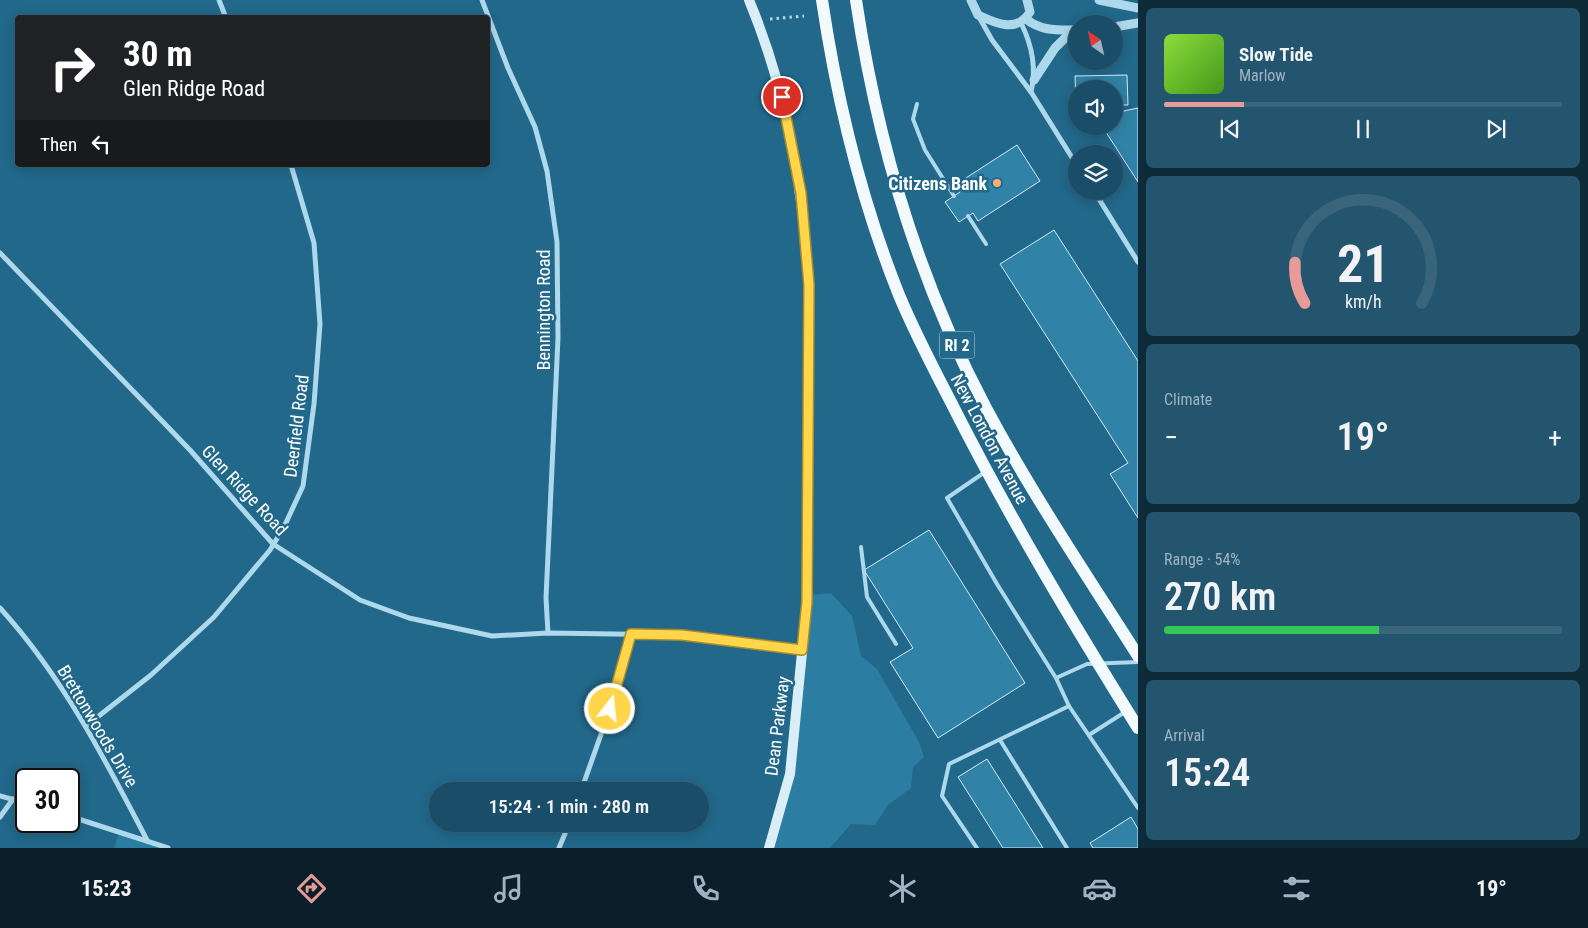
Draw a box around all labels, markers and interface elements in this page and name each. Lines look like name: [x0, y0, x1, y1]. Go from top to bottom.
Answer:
north arrow: [1068, 15, 1122, 70]
map controls: [1068, 15, 1123, 200]
text: 30 m: [123, 34, 192, 75]
icon: right: [40, 35, 105, 100]
text: Slow Tide: [1239, 43, 1313, 66]
text: Marlow: [1239, 66, 1286, 85]
text: Glen Ridge Road: [123, 76, 265, 101]
pin: [761, 76, 803, 118]
button: sound: [1068, 80, 1123, 135]
icon: arrive: [768, 83, 796, 111]
icon: previous: [1216, 115, 1244, 143]
icon: pause: [1349, 115, 1377, 143]
icon: next: [1482, 115, 1510, 143]
icon: left: [87, 130, 115, 158]
text: Then: [40, 133, 77, 156]
button: layers: [1068, 145, 1123, 200]
place label: Citizens Bank: [888, 173, 987, 194]
marker: Citizens Bank: [991, 177, 1003, 189]
text: 21: [1337, 234, 1389, 295]
street label: Bennington Road: [533, 250, 554, 370]
text: km/h: [1345, 291, 1381, 312]
road number: RI 2: [940, 332, 974, 358]
street label: New London Avenue: [947, 370, 1033, 508]
street label: Deerfield Road: [279, 373, 313, 479]
text: Climate: [1164, 390, 1212, 409]
text: 19°: [1337, 415, 1389, 459]
text: −: [1164, 421, 1178, 454]
text: +: [1548, 421, 1562, 454]
street label: Glen Ridge Road: [198, 440, 292, 540]
text: Range · 54%: [1164, 550, 1240, 569]
text: 270 km: [1164, 575, 1276, 619]
street label: Brettonwoods Drive: [53, 661, 143, 791]
street label: Dean Parkway: [760, 675, 794, 777]
position arrow: [583, 682, 635, 734]
text: Arrival: [1164, 726, 1205, 745]
text: 15:24: [1164, 751, 1250, 795]
speed limit sign: 30: [15, 768, 80, 833]
text: 15:24 · 1 min · 280 m: [489, 795, 649, 818]
icon: directions: [294, 871, 329, 906]
icon: music: [491, 871, 526, 906]
icon: phone: [688, 871, 723, 906]
icon: climate: [885, 871, 920, 906]
icon: car: [1082, 871, 1117, 906]
icon: filters: [1279, 871, 1314, 906]
text: 15:23: [81, 876, 132, 901]
text: 19°: [1476, 876, 1507, 901]

